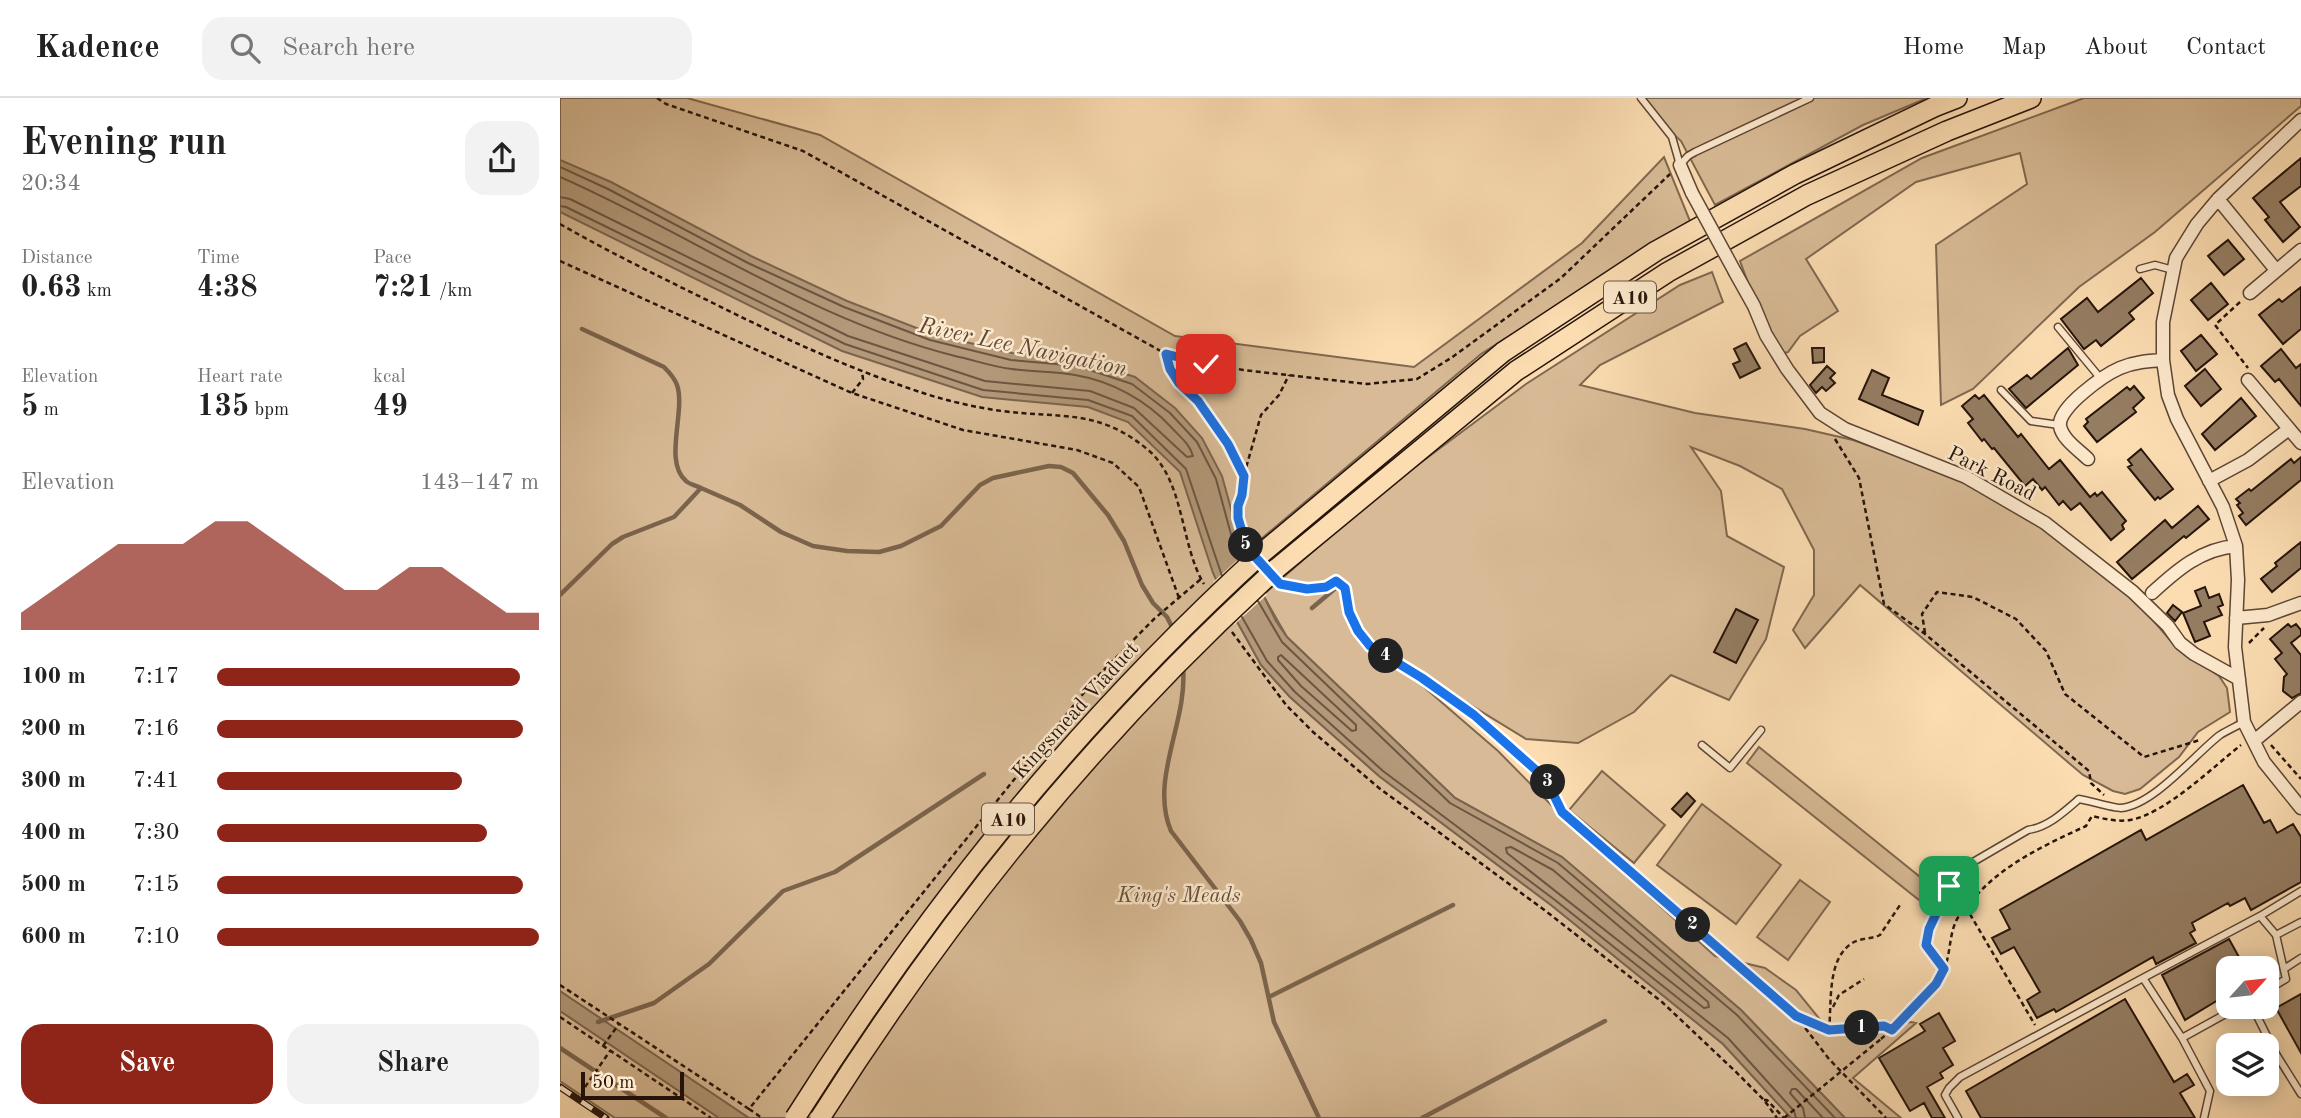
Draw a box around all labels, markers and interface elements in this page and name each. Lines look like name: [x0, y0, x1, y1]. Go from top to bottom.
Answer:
search box: [202, 17, 692, 80]
icon: search: [226, 29, 264, 67]
text: Kadence: [35, 32, 160, 65]
text: Search here: [282, 35, 415, 61]
text: Home: [1903, 36, 1964, 60]
text: Map: [2002, 36, 2046, 60]
text: About: [2084, 36, 2148, 60]
text: Contact: [2186, 36, 2266, 60]
button: share: [465, 121, 539, 195]
text: Evening run: [21, 125, 227, 163]
text: 20:34: [21, 172, 81, 195]
text: Distance: [21, 249, 93, 268]
text: Time: [197, 249, 240, 268]
text: Pace: [373, 249, 412, 268]
text: 0.63: [21, 273, 82, 303]
text: 4:38: [197, 273, 258, 303]
text: 7:21: [373, 273, 434, 303]
road number: A10: [1604, 281, 1656, 312]
text: km: [82, 282, 112, 301]
text: /km: [434, 282, 472, 301]
water label: River Lee Navigation: [915, 314, 1129, 382]
pin: [1176, 334, 1236, 394]
icon: check: [1187, 345, 1225, 383]
text: Elevation: [21, 368, 98, 387]
text: Heart rate: [197, 368, 282, 387]
text: kcal: [373, 368, 406, 387]
text: 5: [21, 392, 38, 422]
text: 135: [197, 392, 249, 422]
text: 49: [373, 392, 408, 422]
text: m: [38, 401, 59, 420]
text: bpm: [249, 401, 289, 420]
street label: Park Road: [1944, 443, 2039, 505]
text: Elevation: [21, 471, 115, 494]
text: 143–147 m: [420, 471, 539, 494]
pin: 5: [1228, 528, 1264, 562]
text: 5: [1240, 535, 1251, 554]
street label: Kingsmead Viaduct: [1009, 638, 1143, 784]
pin: 4: [1368, 638, 1404, 674]
text: 4: [1380, 646, 1391, 665]
text: 100 m: [21, 665, 86, 688]
text: 7:17: [133, 665, 179, 688]
text: 200 m: [21, 717, 86, 740]
text: 7:16: [133, 717, 179, 740]
pin: 3: [1530, 764, 1566, 800]
text: 300 m: [21, 769, 86, 792]
text: 7:41: [133, 769, 179, 792]
text: 3: [1542, 772, 1553, 791]
road number: A10: [982, 804, 1034, 834]
text: 400 m: [21, 821, 86, 844]
text: 7:30: [133, 821, 179, 844]
pin: [1919, 856, 1979, 916]
icon: arrive: [1930, 867, 1968, 905]
text: 500 m: [21, 873, 86, 896]
text: 7:15: [133, 873, 179, 896]
park label: King's Meads: [1116, 886, 1241, 907]
pin: 2: [1676, 908, 1710, 942]
text: 2: [1687, 915, 1698, 934]
text: 600 m: [21, 925, 86, 948]
text: 7:10: [133, 925, 179, 948]
north arrow: [2216, 956, 2278, 1018]
map controls: [2216, 956, 2279, 1096]
pin: 1: [1844, 1010, 1880, 1046]
text: 1: [1856, 1018, 1867, 1037]
button: Save: [21, 1024, 273, 1104]
button: Share: [287, 1024, 539, 1104]
button: layers: [2216, 1033, 2279, 1096]
scale bar: [581, 1069, 684, 1101]
text: 50 m: [592, 1074, 634, 1093]

